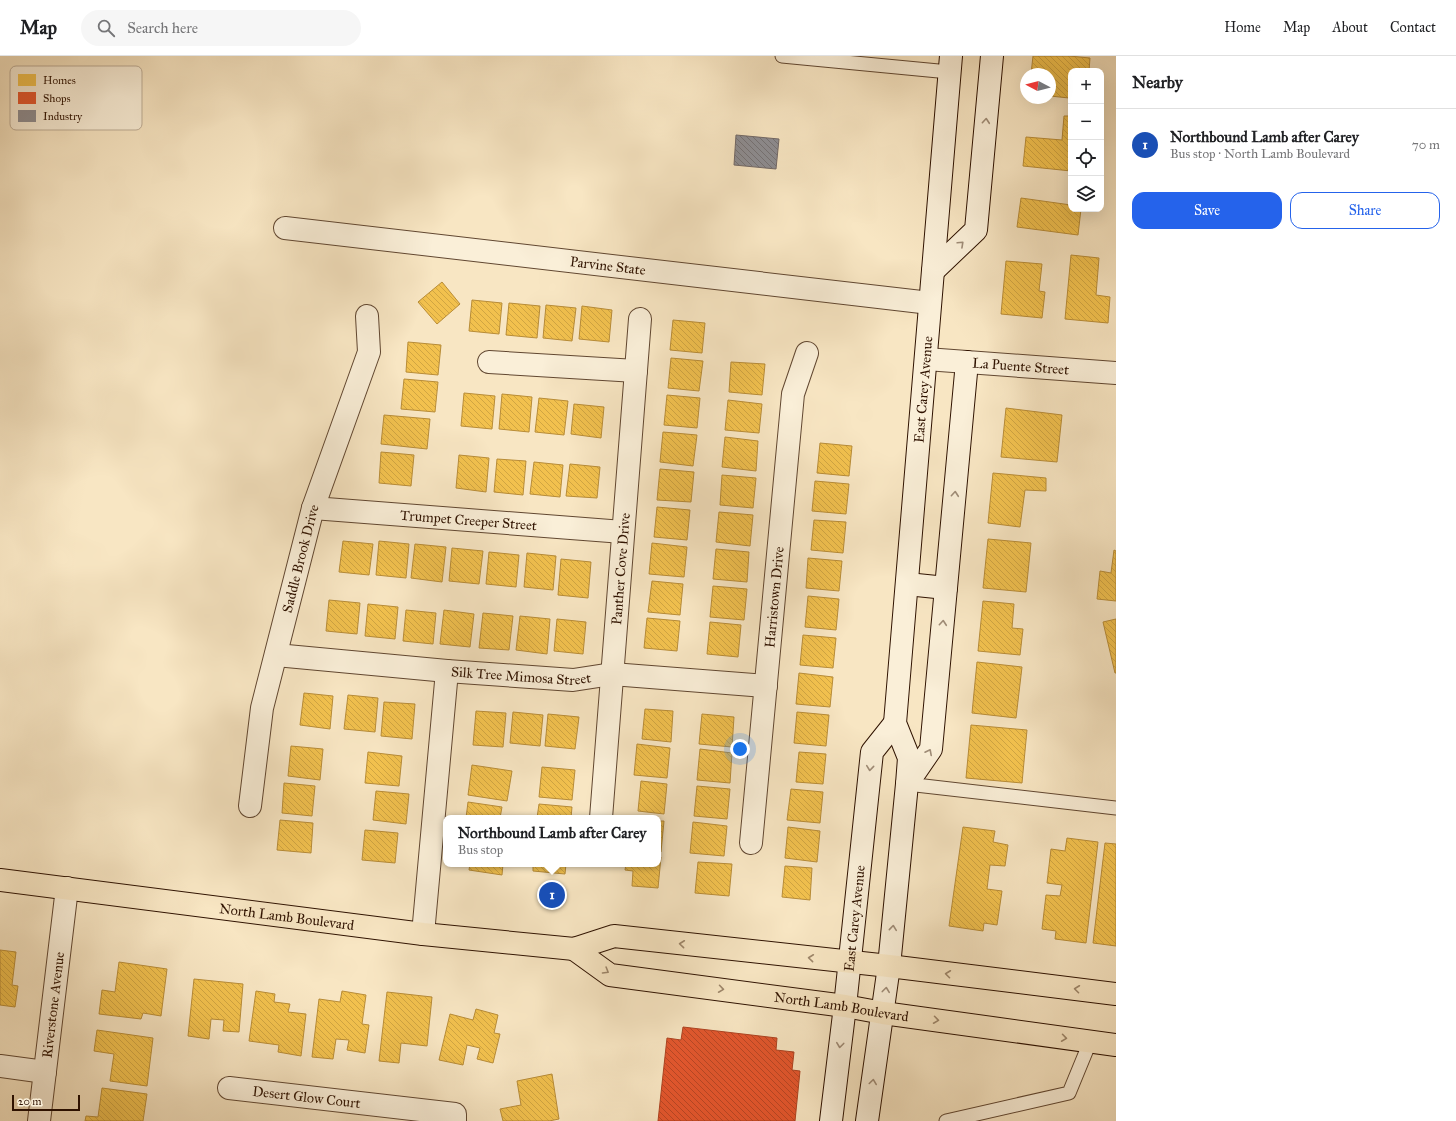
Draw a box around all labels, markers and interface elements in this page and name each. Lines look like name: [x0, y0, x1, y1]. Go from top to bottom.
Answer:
search box: [81, 10, 361, 46]
text: Map: [20, 16, 57, 39]
icon: search: [95, 17, 117, 39]
text: Search here: [127, 19, 198, 37]
text: Home: [1224, 19, 1261, 36]
text: Map: [1283, 19, 1310, 36]
text: About: [1332, 19, 1368, 36]
text: Contact: [1390, 19, 1436, 36]
legend: [10, 66, 142, 130]
north arrow: [1020, 68, 1056, 104]
map controls: [1068, 68, 1104, 212]
button: +: [1068, 68, 1104, 104]
text: Nearby: [1132, 72, 1183, 93]
text: Homes: [43, 74, 76, 87]
text: Shops: [43, 92, 71, 105]
button: −: [1068, 104, 1104, 140]
text: Industry: [43, 110, 83, 123]
one-way arrow: [982, 118, 991, 124]
text: Northbound Lamb after Carey: [1170, 128, 1359, 146]
text: 1: [1142, 137, 1148, 153]
text: 70 m: [1412, 137, 1440, 153]
button: locate: [1068, 140, 1104, 176]
text: Bus stop · North Lamb Boulevard: [1170, 146, 1350, 162]
button: layers: [1068, 176, 1104, 212]
button: Save: [1132, 192, 1282, 229]
button: Share: [1290, 192, 1440, 229]
one-way arrow: [956, 241, 964, 249]
street label: Parvine State: [569, 253, 647, 278]
street label: East Carey Avenue: [910, 335, 936, 443]
street label: La Puente Street: [972, 354, 1070, 378]
one-way arrow: [950, 490, 959, 497]
street label: Saddle Brook Drive: [278, 502, 322, 614]
street label: Trumpet Creeper Street: [400, 506, 538, 534]
street label: Panther Cove Drive: [608, 512, 633, 625]
street label: Harristown Drive: [761, 545, 787, 649]
one-way arrow: [938, 620, 947, 626]
street label: Silk Tree Mimosa Street: [450, 663, 592, 689]
your location: [730, 739, 750, 759]
one-way arrow: [924, 748, 931, 756]
one-way arrow: [866, 765, 875, 771]
popup: [443, 815, 661, 867]
text: Northbound Lamb after Carey: [458, 824, 646, 842]
text: Bus stop: [458, 842, 503, 858]
street label: East Carey Avenue: [840, 864, 868, 972]
pin: 1: [539, 880, 565, 910]
street label: North Lamb Boulevard: [218, 900, 355, 934]
one-way arrow: [888, 925, 897, 931]
one-way arrow: [679, 939, 685, 948]
street label: Riverstone Avenue: [38, 951, 68, 1059]
one-way arrow: [808, 954, 814, 963]
one-way arrow: [602, 967, 609, 974]
one-way arrow: [945, 969, 951, 978]
one-way arrow: [718, 985, 724, 994]
one-way arrow: [1074, 985, 1080, 994]
one-way arrow: [881, 987, 890, 993]
street label: North Lamb Boulevard: [773, 988, 910, 1025]
one-way arrow: [932, 1015, 939, 1024]
one-way arrow: [1061, 1033, 1067, 1042]
one-way arrow: [836, 1042, 845, 1048]
one-way arrow: [868, 1079, 877, 1085]
street label: Desert Glow Court: [251, 1082, 362, 1112]
scale bar: [12, 1093, 80, 1112]
text: 20 m: [18, 1095, 41, 1108]

